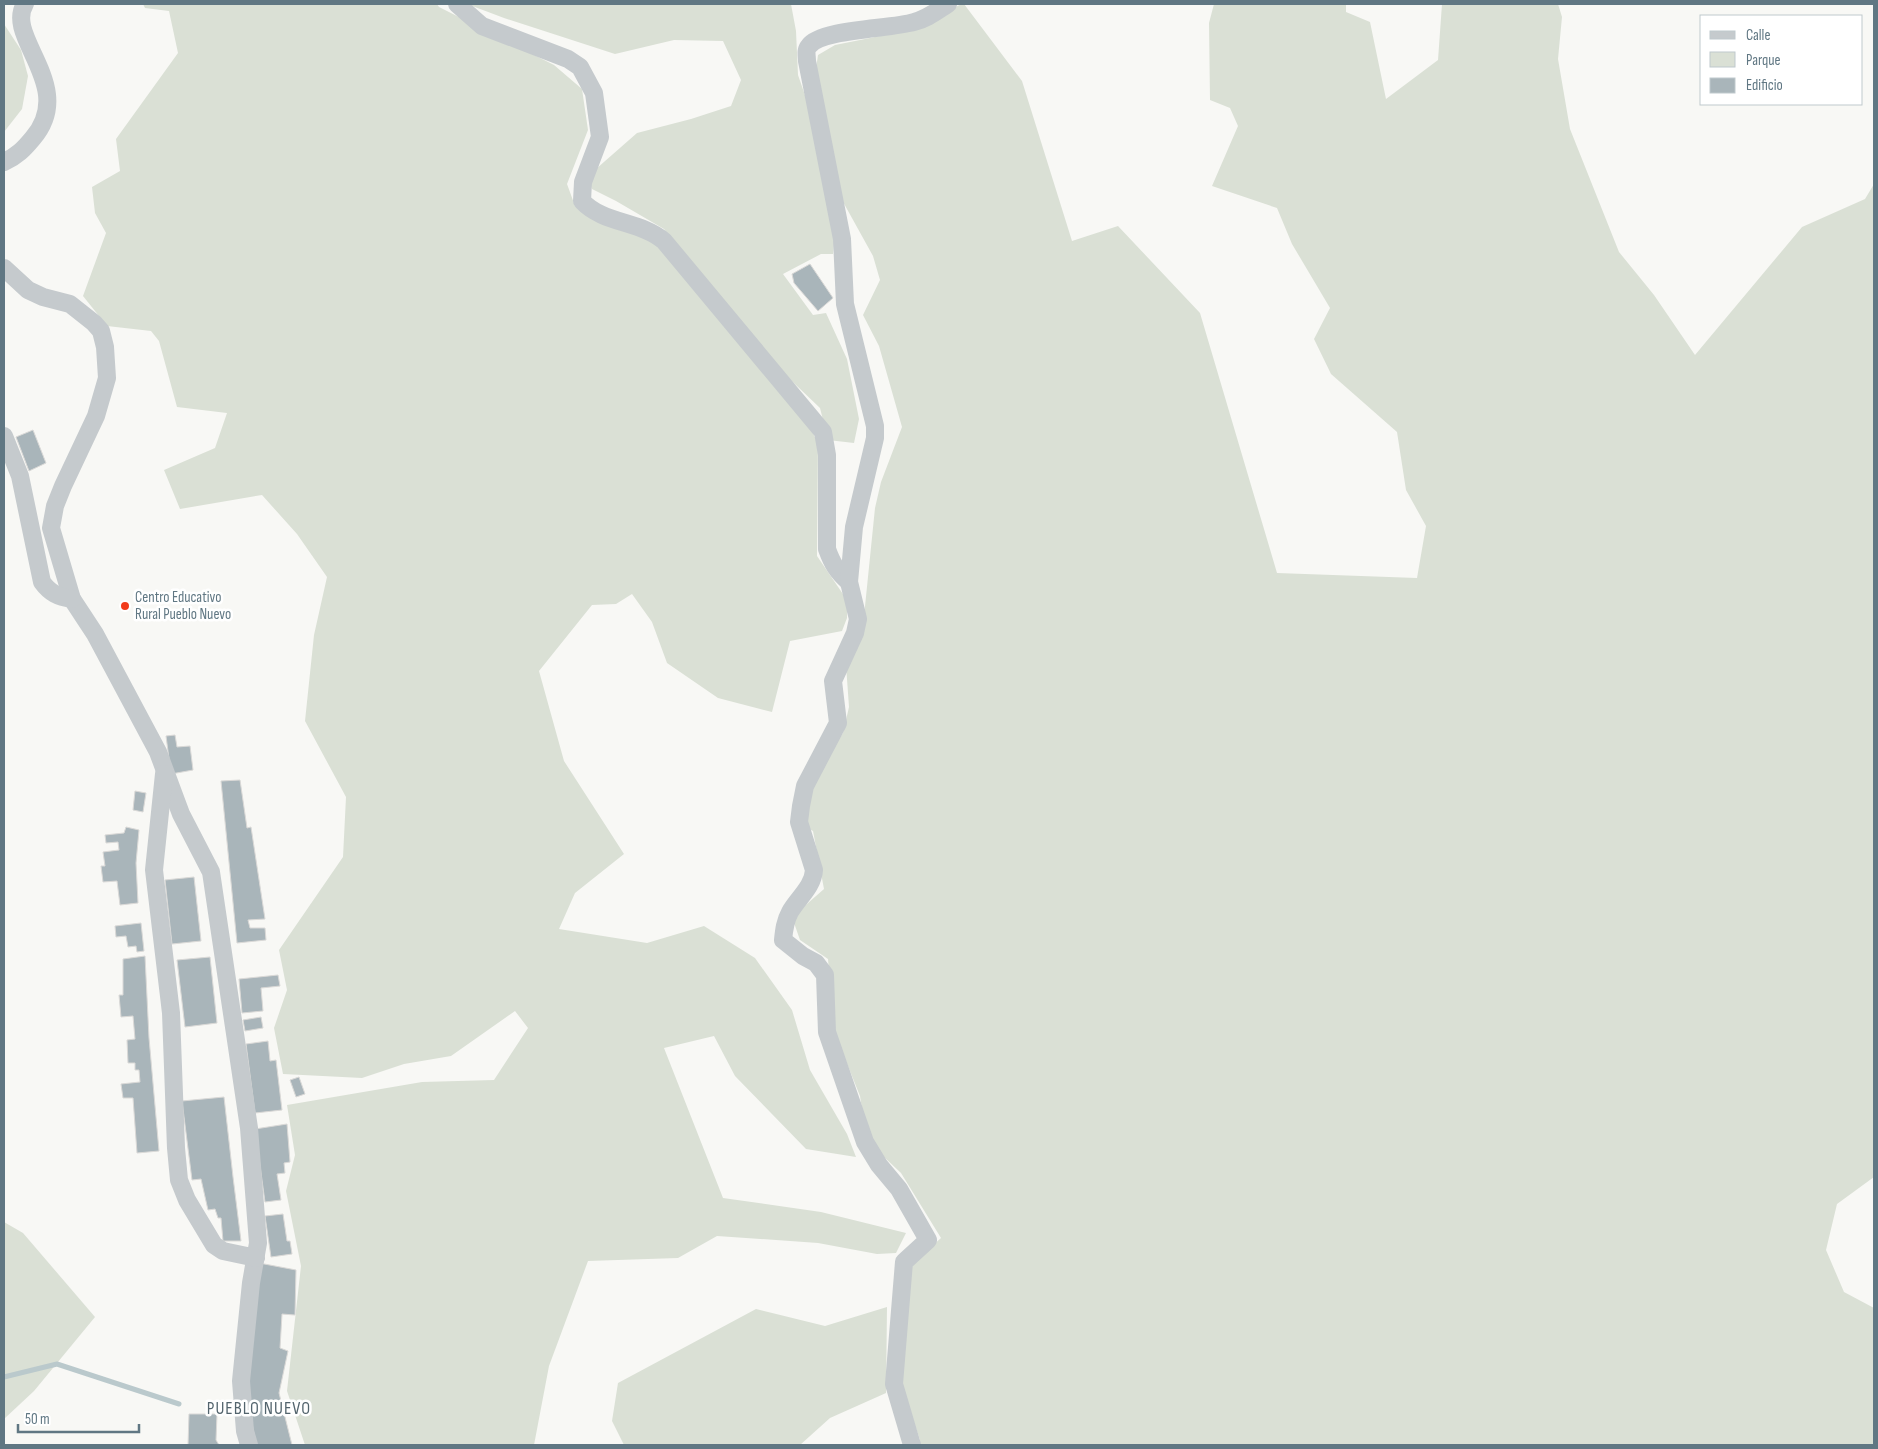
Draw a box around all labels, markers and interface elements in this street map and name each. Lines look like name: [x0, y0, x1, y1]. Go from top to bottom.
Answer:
legend: [1700, 15, 1863, 105]
text: Calle: [1746, 26, 1770, 45]
text: Parque: [1746, 51, 1781, 70]
text: Edificio: [1746, 76, 1783, 95]
place label: Centro Educativo Rural Pueblo Nuevo: [135, 588, 231, 624]
marker: Centro Educativo Rural Pueblo Nuevo: [119, 600, 131, 612]
district label: PUEBLO NUEVO: [207, 1398, 311, 1419]
scale bar: [18, 1402, 139, 1434]
text: 50 m: [25, 1410, 50, 1429]

